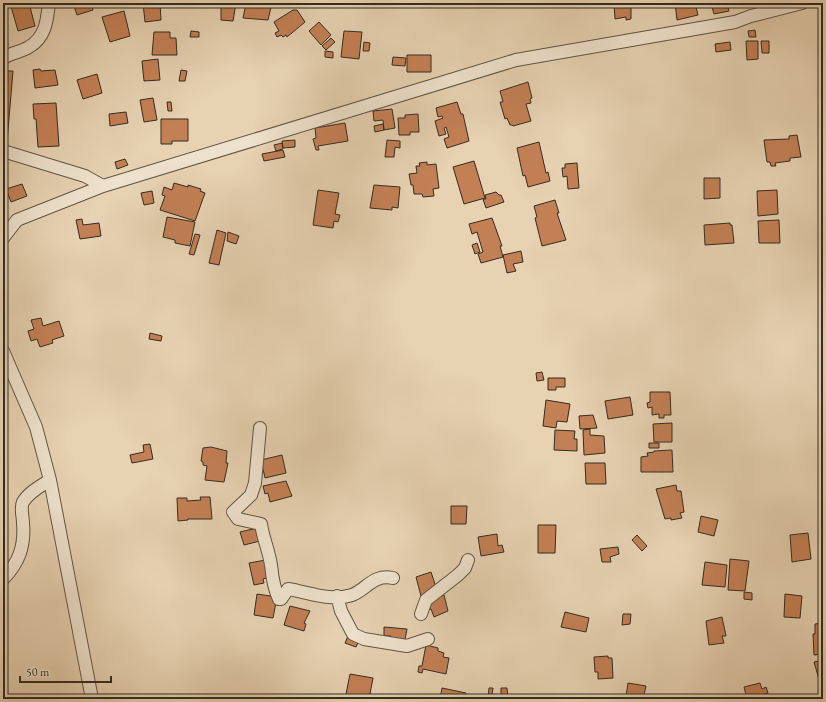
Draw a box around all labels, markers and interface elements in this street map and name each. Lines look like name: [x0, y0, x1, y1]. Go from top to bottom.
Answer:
scale bar: [20, 658, 111, 684]
text: 50 m: [26, 664, 50, 680]

